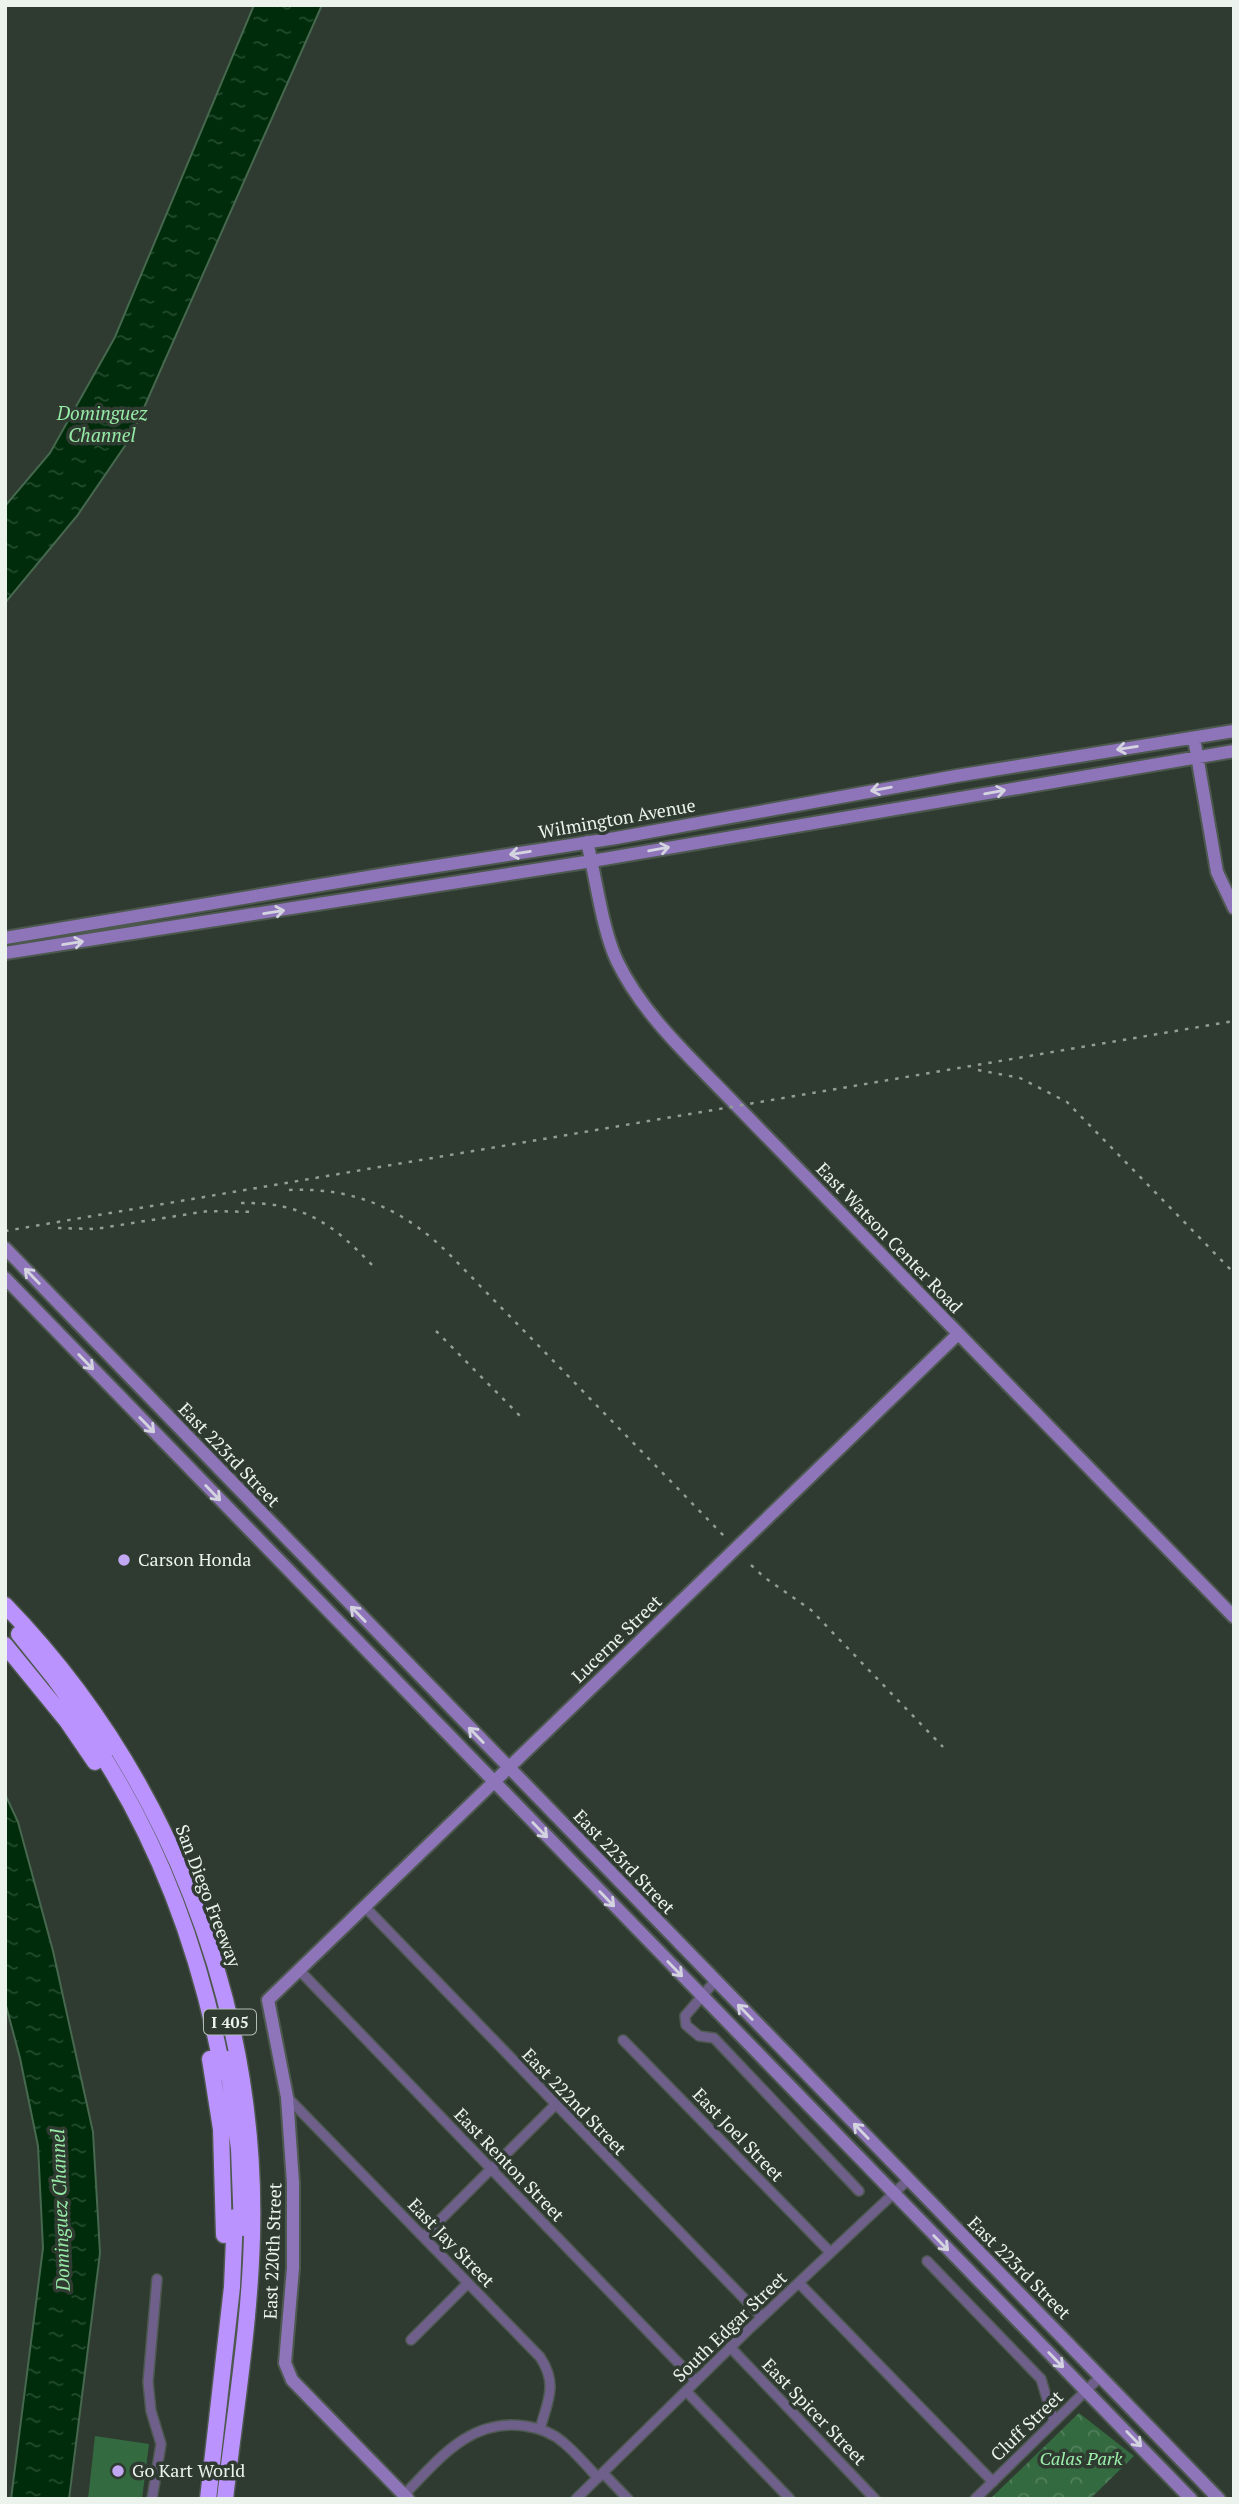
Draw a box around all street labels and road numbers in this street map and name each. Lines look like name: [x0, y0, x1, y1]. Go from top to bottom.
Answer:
street label: Wilmington Avenue: [536, 792, 697, 844]
street label: East Watson Center Road: [811, 1157, 968, 1318]
street label: East 223rd Street: [174, 1397, 286, 1512]
street label: Lucerne Street: [566, 1589, 667, 1687]
street label: East 223rd Street: [569, 1804, 681, 1919]
street label: San Diego Freeway: [171, 1821, 247, 1971]
road number: I 405: [204, 2010, 256, 2034]
street label: East 222nd Street: [517, 2043, 632, 2160]
street label: East Joel Street: [688, 2082, 790, 2187]
street label: East Renton Street: [449, 2102, 570, 2226]
street label: East 220th Street: [258, 2182, 286, 2320]
street label: East Jay Street: [403, 2193, 501, 2292]
street label: East 223rd Street: [963, 2211, 1077, 2324]
street label: South Edgar Street: [667, 2265, 792, 2387]
street label: East Spicer Street: [757, 2353, 872, 2470]
street label: Cluff Street: [985, 2384, 1068, 2466]

